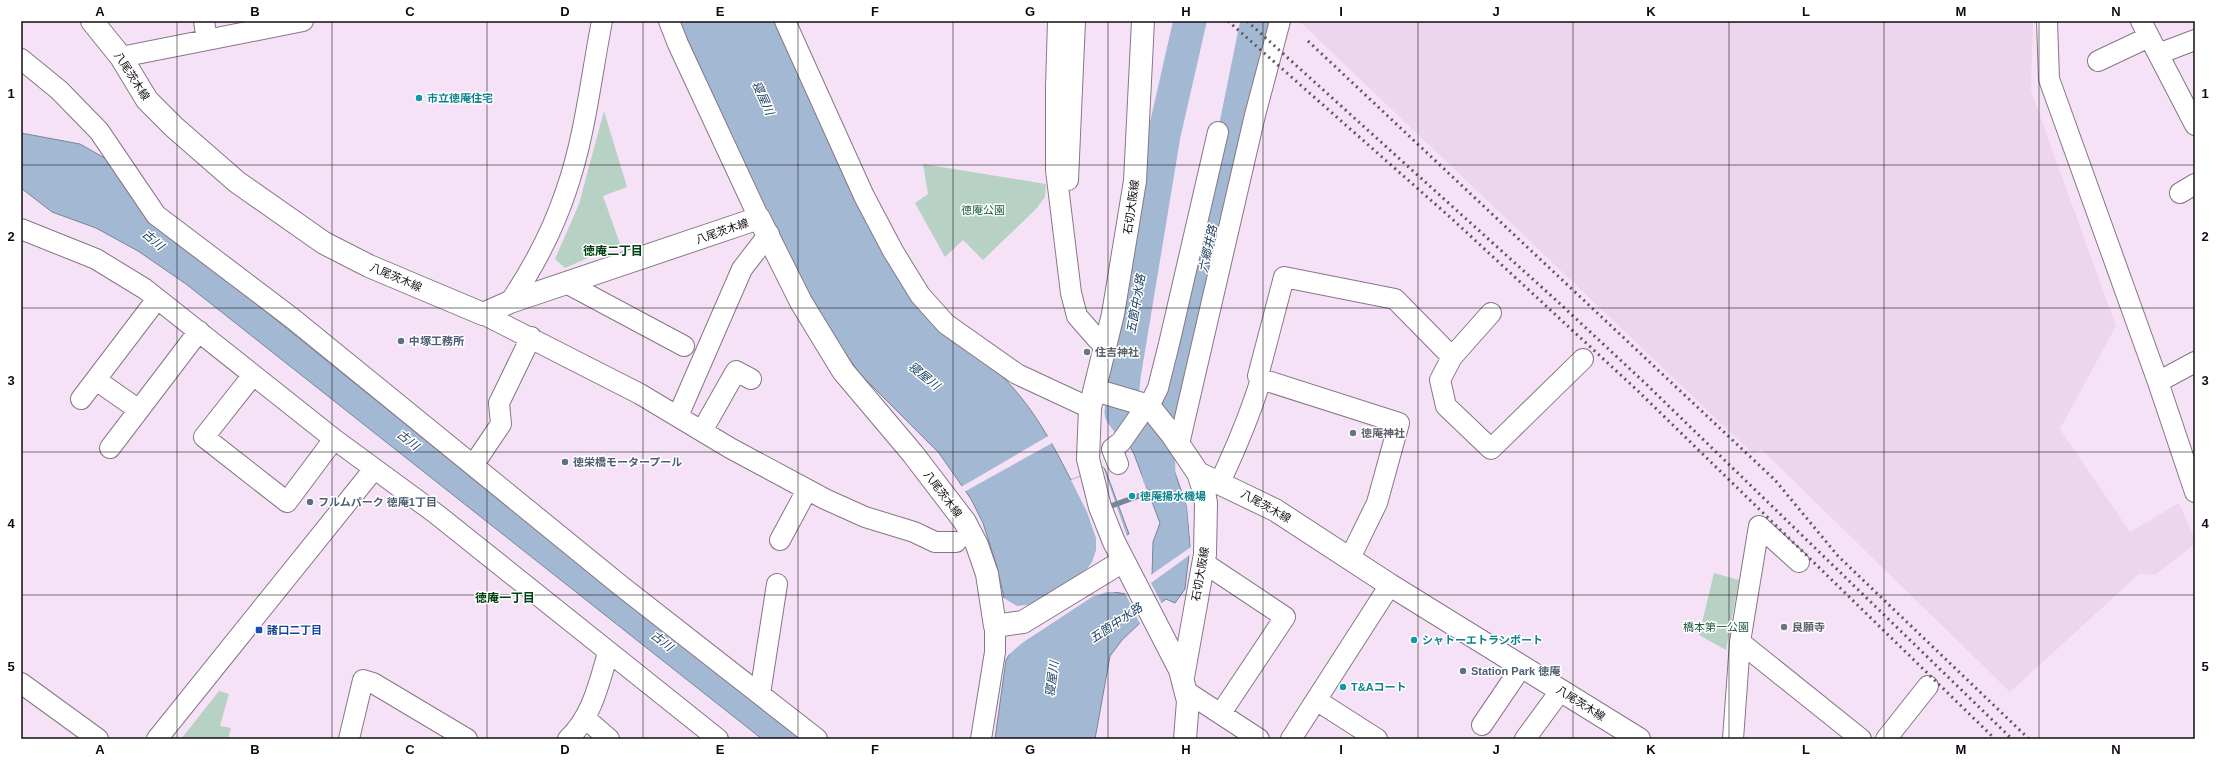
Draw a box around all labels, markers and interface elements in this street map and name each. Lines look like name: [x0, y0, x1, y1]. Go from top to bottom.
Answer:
text: A: [95, 4, 105, 19]
text: B: [250, 4, 260, 19]
text: C: [405, 4, 415, 19]
text: D: [560, 4, 570, 19]
text: E: [716, 4, 725, 19]
text: F: [871, 4, 879, 19]
text: G: [1025, 4, 1035, 19]
text: H: [1181, 4, 1191, 19]
text: I: [1339, 4, 1343, 19]
text: J: [1492, 4, 1500, 19]
text: K: [1646, 4, 1656, 19]
text: L: [1802, 4, 1810, 19]
text: M: [1956, 4, 1966, 19]
text: N: [2111, 4, 2121, 19]
street label: 八尾茨木線: [112, 50, 152, 102]
water label: 寝屋川: [749, 79, 778, 119]
text: 1: [7, 86, 15, 101]
text: 1: [2201, 86, 2209, 101]
place label: 市立徳庵住宅: [427, 92, 493, 104]
marker: 市立徳庵住宅: [414, 93, 424, 103]
street label: 石切大阪線: [1121, 179, 1141, 235]
park label: 徳庵公園: [961, 204, 1005, 216]
street label: 八尾茨木線: [694, 216, 750, 246]
water label: 六郷井路: [1196, 223, 1220, 274]
water label: 古川: [139, 227, 168, 254]
text: 2: [7, 229, 15, 244]
text: 2: [2201, 229, 2209, 244]
district label: 徳庵二丁目: [583, 244, 643, 258]
street label: 八尾茨木線: [368, 261, 424, 293]
water label: 五箇中水路: [1124, 272, 1148, 335]
place label: 中塚工務所: [409, 335, 464, 347]
marker: 中塚工務所: [396, 336, 406, 346]
place label: 住吉神社: [1095, 346, 1139, 358]
marker: 住吉神社: [1082, 347, 1092, 357]
water label: 寝屋川: [906, 359, 944, 394]
text: 3: [7, 373, 15, 388]
text: 3: [2201, 373, 2209, 388]
water label: 古川: [394, 427, 423, 454]
place label: 徳庵神社: [1361, 427, 1405, 439]
marker: 徳庵神社: [1348, 428, 1358, 438]
place label: 徳栄橋モータープール: [573, 456, 682, 468]
marker: 徳栄橋モータープール: [560, 457, 570, 467]
street label: 八尾茨木線: [922, 468, 964, 520]
street label: 八尾茨木線: [1239, 487, 1293, 525]
place label: 徳庵揚水機場: [1140, 490, 1206, 502]
marker: 徳庵揚水機場: [1127, 491, 1137, 501]
place label: フルムパーク 徳庵1丁目: [318, 496, 437, 508]
marker: フルムパーク 徳庵1丁目: [305, 497, 315, 507]
text: 4: [7, 516, 15, 531]
text: 4: [2201, 516, 2209, 531]
street label: 石切大阪線: [1189, 546, 1211, 602]
district label: 徳庵一丁目: [475, 591, 535, 605]
water label: 五箇中水路: [1087, 600, 1146, 646]
park label: 橋本第一公園: [1683, 621, 1749, 633]
place label: 良願寺: [1792, 621, 1825, 633]
marker: 良願寺: [1779, 622, 1789, 632]
place label: 諸口二丁目: [267, 624, 322, 636]
marker: 諸口二丁目: [254, 625, 264, 635]
water label: 古川: [648, 628, 677, 655]
place label: シャトーエトランボート: [1422, 634, 1543, 646]
marker: シャトーエトランボート: [1409, 635, 1419, 645]
water label: 寝屋川: [1043, 658, 1061, 698]
text: 5: [7, 659, 15, 674]
text: 5: [2201, 659, 2209, 674]
place label: Station Park 徳庵: [1471, 665, 1561, 677]
marker: Station Park 徳庵: [1458, 666, 1468, 676]
place label: T&Aコート: [1351, 681, 1407, 693]
marker: T&Aコート: [1338, 682, 1348, 692]
street label: 八尾茨木線: [1554, 683, 1608, 723]
text: A: [95, 742, 105, 757]
text: B: [250, 742, 260, 757]
text: C: [405, 742, 415, 757]
text: D: [560, 742, 570, 757]
text: E: [716, 742, 725, 757]
text: F: [871, 742, 879, 757]
text: G: [1025, 742, 1035, 757]
text: H: [1181, 742, 1191, 757]
text: I: [1339, 742, 1343, 757]
text: J: [1492, 742, 1500, 757]
text: K: [1646, 742, 1656, 757]
text: L: [1802, 742, 1810, 757]
text: M: [1956, 742, 1966, 757]
text: N: [2111, 742, 2121, 757]

